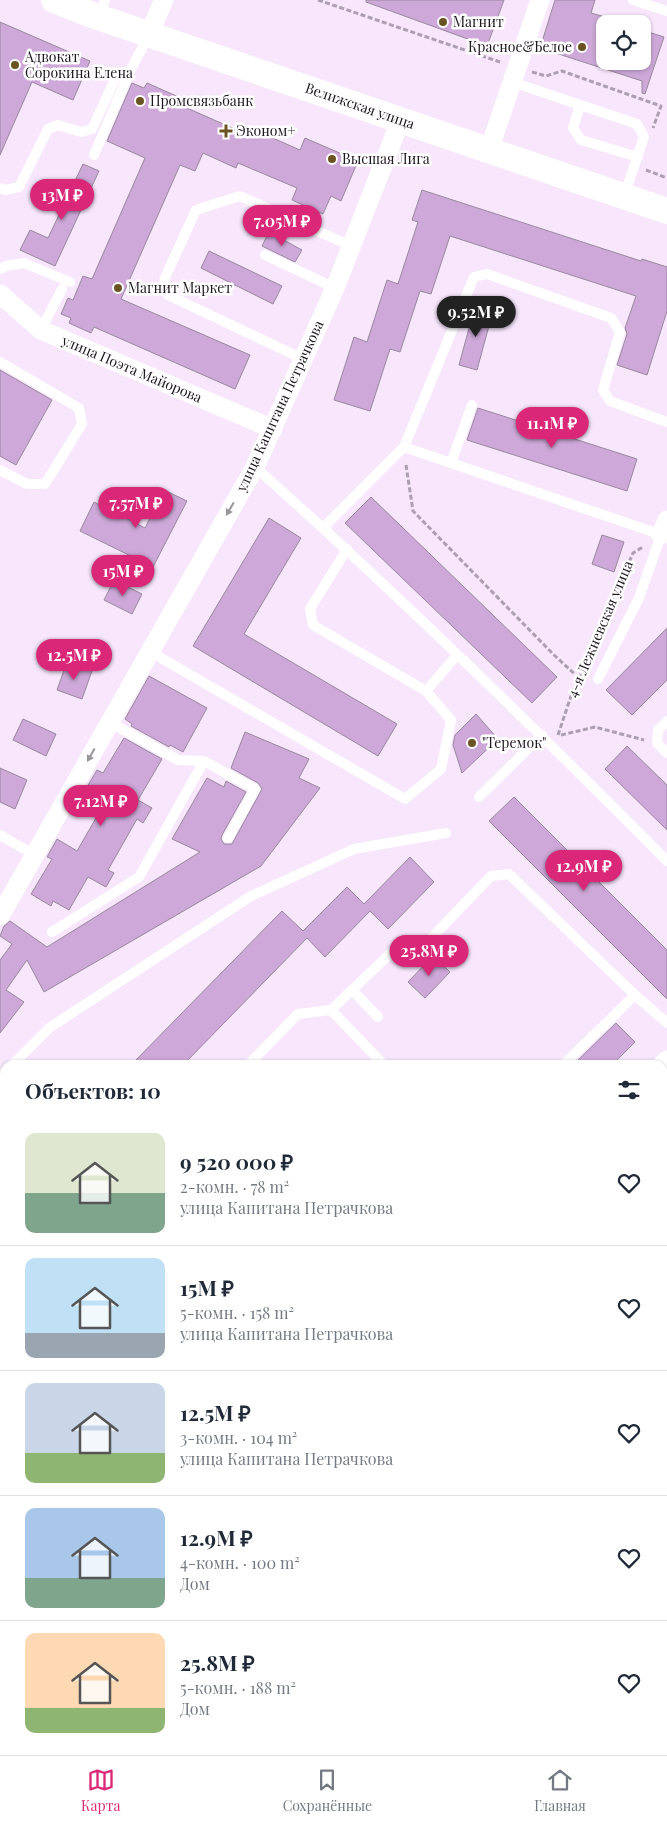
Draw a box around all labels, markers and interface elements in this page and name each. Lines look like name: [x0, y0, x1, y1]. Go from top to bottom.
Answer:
place label: Магнит: [453, 12, 504, 31]
map controls: [596, 15, 651, 70]
button: locate: [596, 15, 651, 70]
marker: Магнит: [437, 16, 449, 28]
place label: Красное&Белое: [468, 37, 572, 56]
marker: Красное&Белое: [576, 41, 588, 53]
place label: Адвокат Сорокина Елена: [24, 47, 133, 82]
marker: Адвокат Сорокина Елена: [9, 59, 21, 71]
street label: Велижская улица: [303, 78, 417, 133]
place label: Промсвязьбанк: [150, 91, 253, 110]
marker: Промсвязьбанк: [134, 95, 146, 107]
place label: Эконом+: [236, 121, 296, 140]
marker: Эконом+: [220, 125, 232, 137]
place label: Высшая Лига: [342, 149, 430, 168]
marker: Высшая Лига: [326, 153, 338, 165]
pin: 13M ₽: [27, 178, 97, 221]
text: 13M ₽: [41, 184, 83, 205]
pin: 7.05M ₽: [236, 204, 328, 247]
text: 7.05M ₽: [254, 210, 310, 231]
place label: Магнит Маркет: [128, 278, 232, 297]
marker: Магнит Маркет: [112, 282, 124, 294]
pin: 9.52M ₽: [430, 296, 522, 338]
text: 9.52M ₽: [448, 301, 504, 322]
street label: улица Капитана Петрачкова: [231, 317, 328, 495]
street label: улица Поэта Майорова: [58, 330, 205, 407]
pin: 11.1M ₽: [506, 406, 598, 449]
text: 11.1M ₽: [527, 412, 577, 433]
pin: 7.57M ₽: [90, 486, 182, 529]
text: 7.57M ₽: [109, 492, 163, 513]
one-way arrow: [226, 502, 235, 516]
pin: 15M ₽: [88, 554, 158, 597]
street label: 4-я Лежневская улица: [562, 557, 637, 700]
text: 15M ₽: [102, 560, 144, 581]
pin: 12.5M ₽: [28, 638, 120, 681]
text: 12.5M ₽: [47, 644, 101, 665]
place label: "Теремок": [482, 733, 546, 752]
marker: "Теремок": [466, 737, 478, 749]
one-way arrow: [87, 747, 95, 762]
pin: 7.12M ₽: [55, 784, 147, 827]
text: 7.12M ₽: [74, 790, 128, 811]
pin: 12.9M ₽: [538, 850, 630, 892]
text: 12.9M ₽: [556, 855, 612, 876]
pin: 25.8M ₽: [383, 934, 475, 977]
text: 25.8M ₽: [401, 940, 457, 961]
text: Объектов: 10: [25, 1076, 161, 1104]
icon: filters: [615, 1076, 643, 1104]
text: 9 520 000 ₽: [180, 1147, 293, 1175]
icon: home: [65, 1153, 125, 1213]
icon: heart: [615, 1169, 643, 1197]
text: 2-комн. · 78 m²: [180, 1176, 289, 1197]
text: улица Капитана Петрачкова: [180, 1197, 393, 1218]
text: 15M ₽: [180, 1273, 234, 1301]
icon: home: [65, 1278, 125, 1338]
icon: heart: [615, 1294, 643, 1322]
text: 5-комн. · 158 m²: [180, 1302, 294, 1323]
text: улица Капитана Петрачкова: [180, 1323, 393, 1344]
text: 12.5M ₽: [180, 1398, 251, 1426]
icon: home: [65, 1403, 125, 1463]
icon: heart: [615, 1419, 643, 1447]
text: 3-комн. · 104 m²: [180, 1427, 297, 1448]
text: улица Капитана Петрачкова: [180, 1448, 393, 1469]
text: 12.9M ₽: [180, 1523, 253, 1551]
icon: home: [65, 1528, 125, 1588]
icon: heart: [615, 1544, 643, 1572]
text: 4-комн. · 100 m²: [180, 1552, 300, 1573]
text: Дом: [180, 1573, 210, 1594]
text: 25.8M ₽: [180, 1648, 255, 1676]
icon: home: [65, 1653, 125, 1713]
icon: heart: [615, 1669, 643, 1697]
text: 5-комн. · 188 m²: [180, 1677, 296, 1698]
text: Дом: [180, 1698, 210, 1719]
tab: Карта: [81, 1766, 120, 1815]
tab: Сохранённые: [283, 1766, 372, 1815]
tab: Главная: [534, 1766, 586, 1815]

